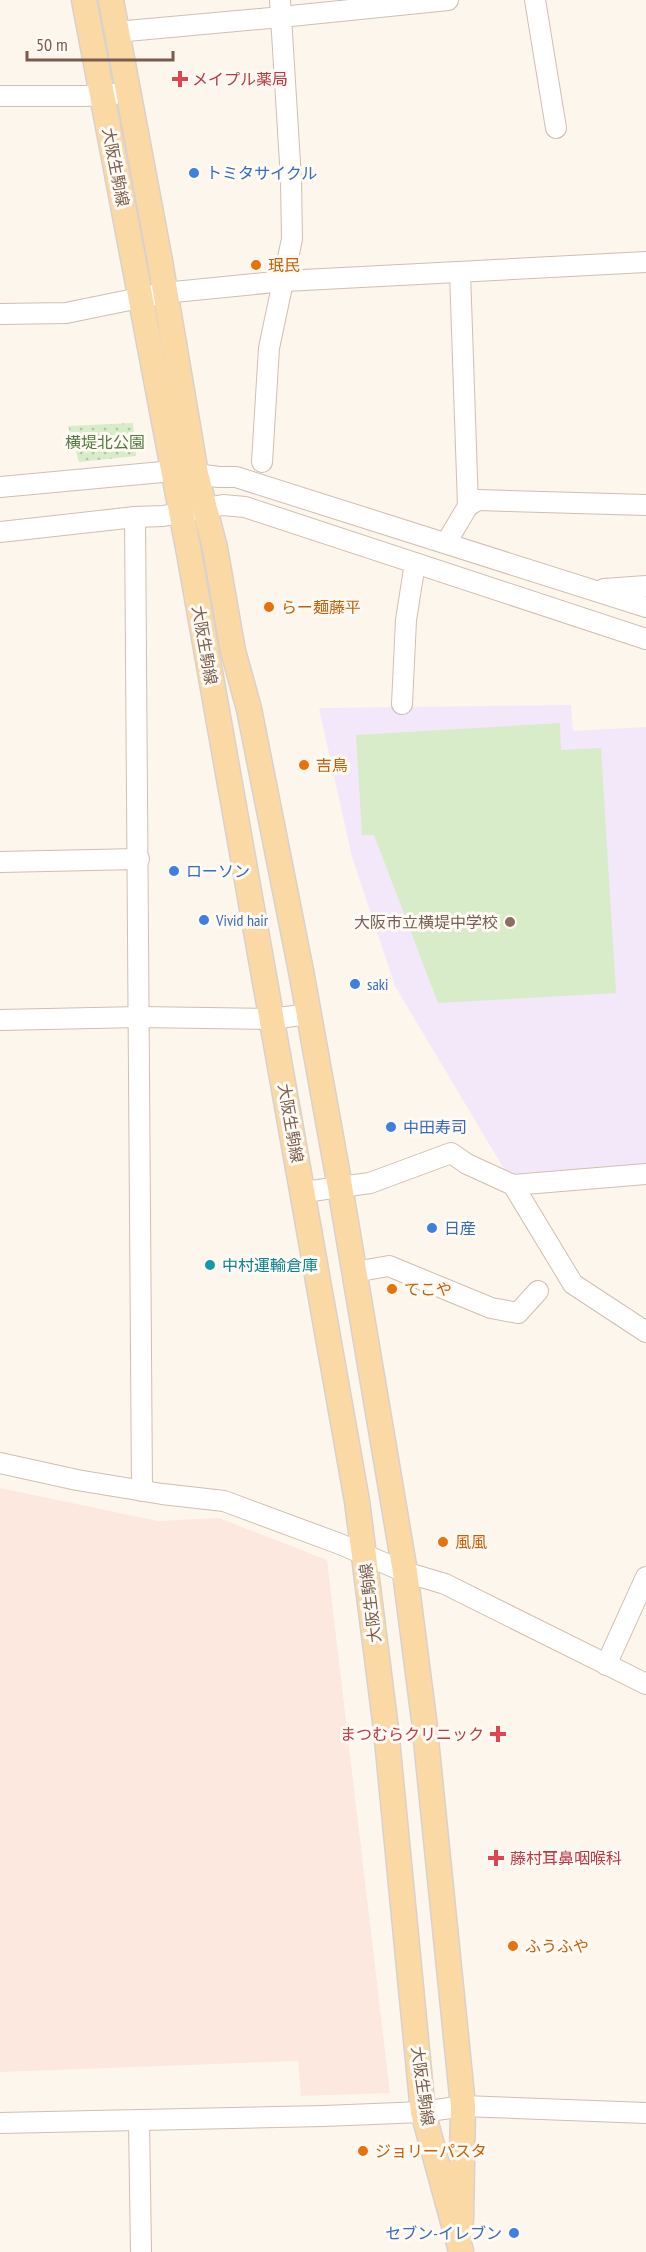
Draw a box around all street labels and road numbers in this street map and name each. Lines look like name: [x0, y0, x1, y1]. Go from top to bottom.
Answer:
street label: 大阪生駒線: [99, 126, 133, 208]
street label: 大阪生駒線: [188, 604, 222, 686]
street label: 大阪生駒線: [274, 1082, 308, 1164]
street label: 大阪生駒線: [355, 1562, 385, 1644]
street label: 大阪生駒線: [408, 2045, 438, 2127]

